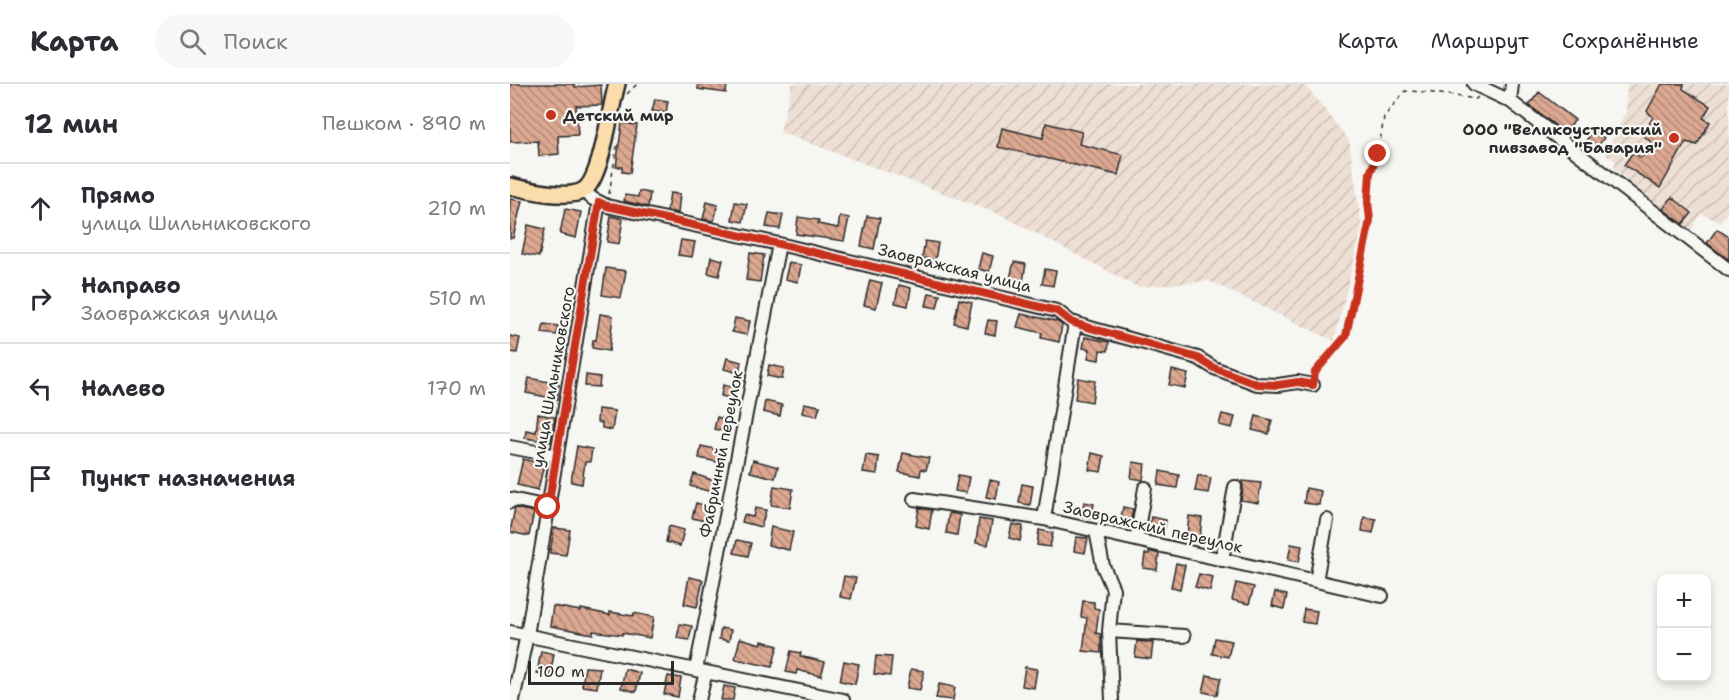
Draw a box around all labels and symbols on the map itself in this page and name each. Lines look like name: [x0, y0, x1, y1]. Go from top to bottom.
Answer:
place label: Детский мир: [563, 105, 674, 126]
marker: Детский мир: [544, 108, 558, 122]
place label: ООО "Великоустюгский пивзавод "Бавария": [1463, 119, 1662, 158]
marker: ООО "Великоустюгский пивзавод "Бавария": [1667, 131, 1681, 145]
route end: [1364, 140, 1390, 166]
street label: Заовражская улица: [876, 239, 1034, 297]
street label: улица Шильниковского: [527, 285, 579, 469]
street label: Фабричный переулок: [694, 368, 748, 539]
route start: [534, 493, 560, 519]
street label: Заовражский переулок: [1061, 496, 1245, 558]
scale bar: [528, 658, 674, 686]

